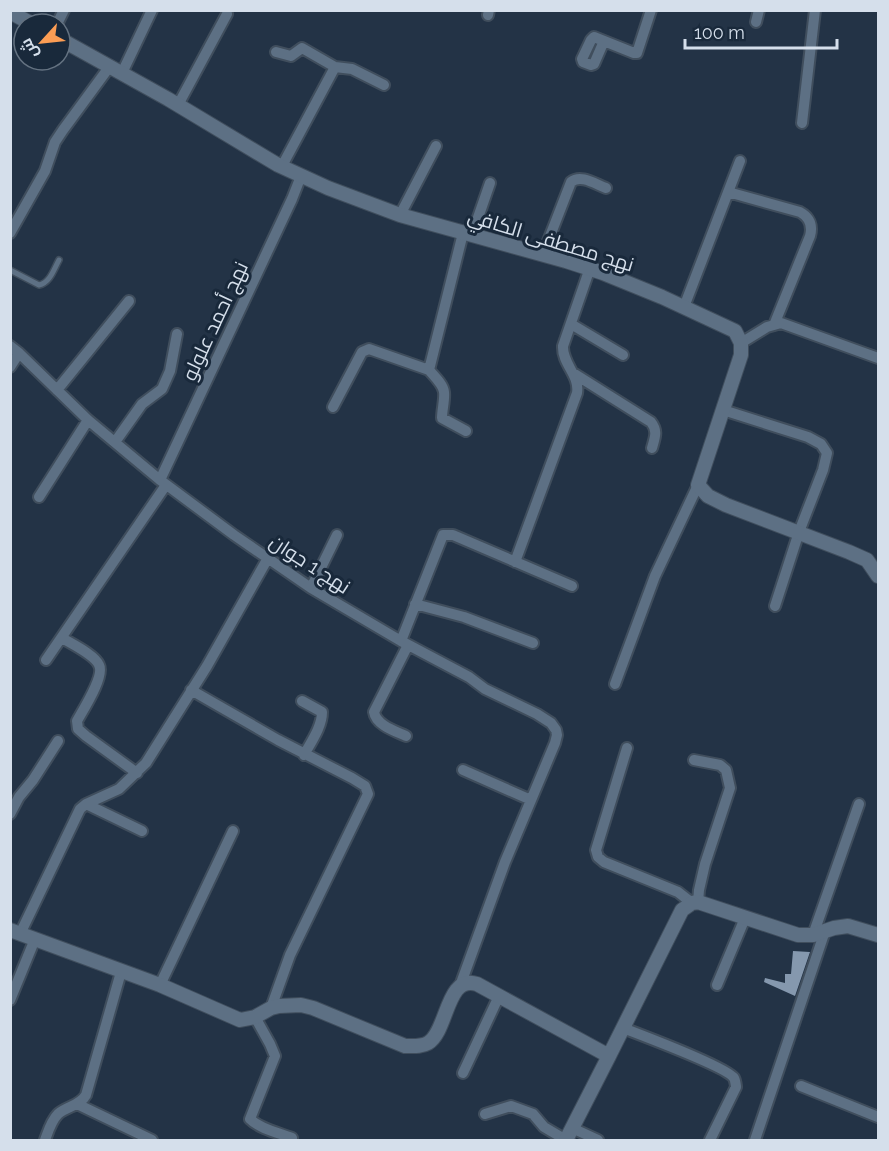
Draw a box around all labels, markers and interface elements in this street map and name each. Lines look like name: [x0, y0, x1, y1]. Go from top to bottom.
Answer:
north arrow: [12, 12, 72, 72]
scale bar: [685, 12, 836, 50]
text: 100 m: [694, 22, 745, 43]
text: ش: [16, 35, 42, 62]
street label: نهج مصطفى الكافي: [464, 203, 637, 281]
street label: نهج أحمد علولو: [177, 258, 255, 385]
street label: نهج 1 جوان: [264, 529, 355, 601]

